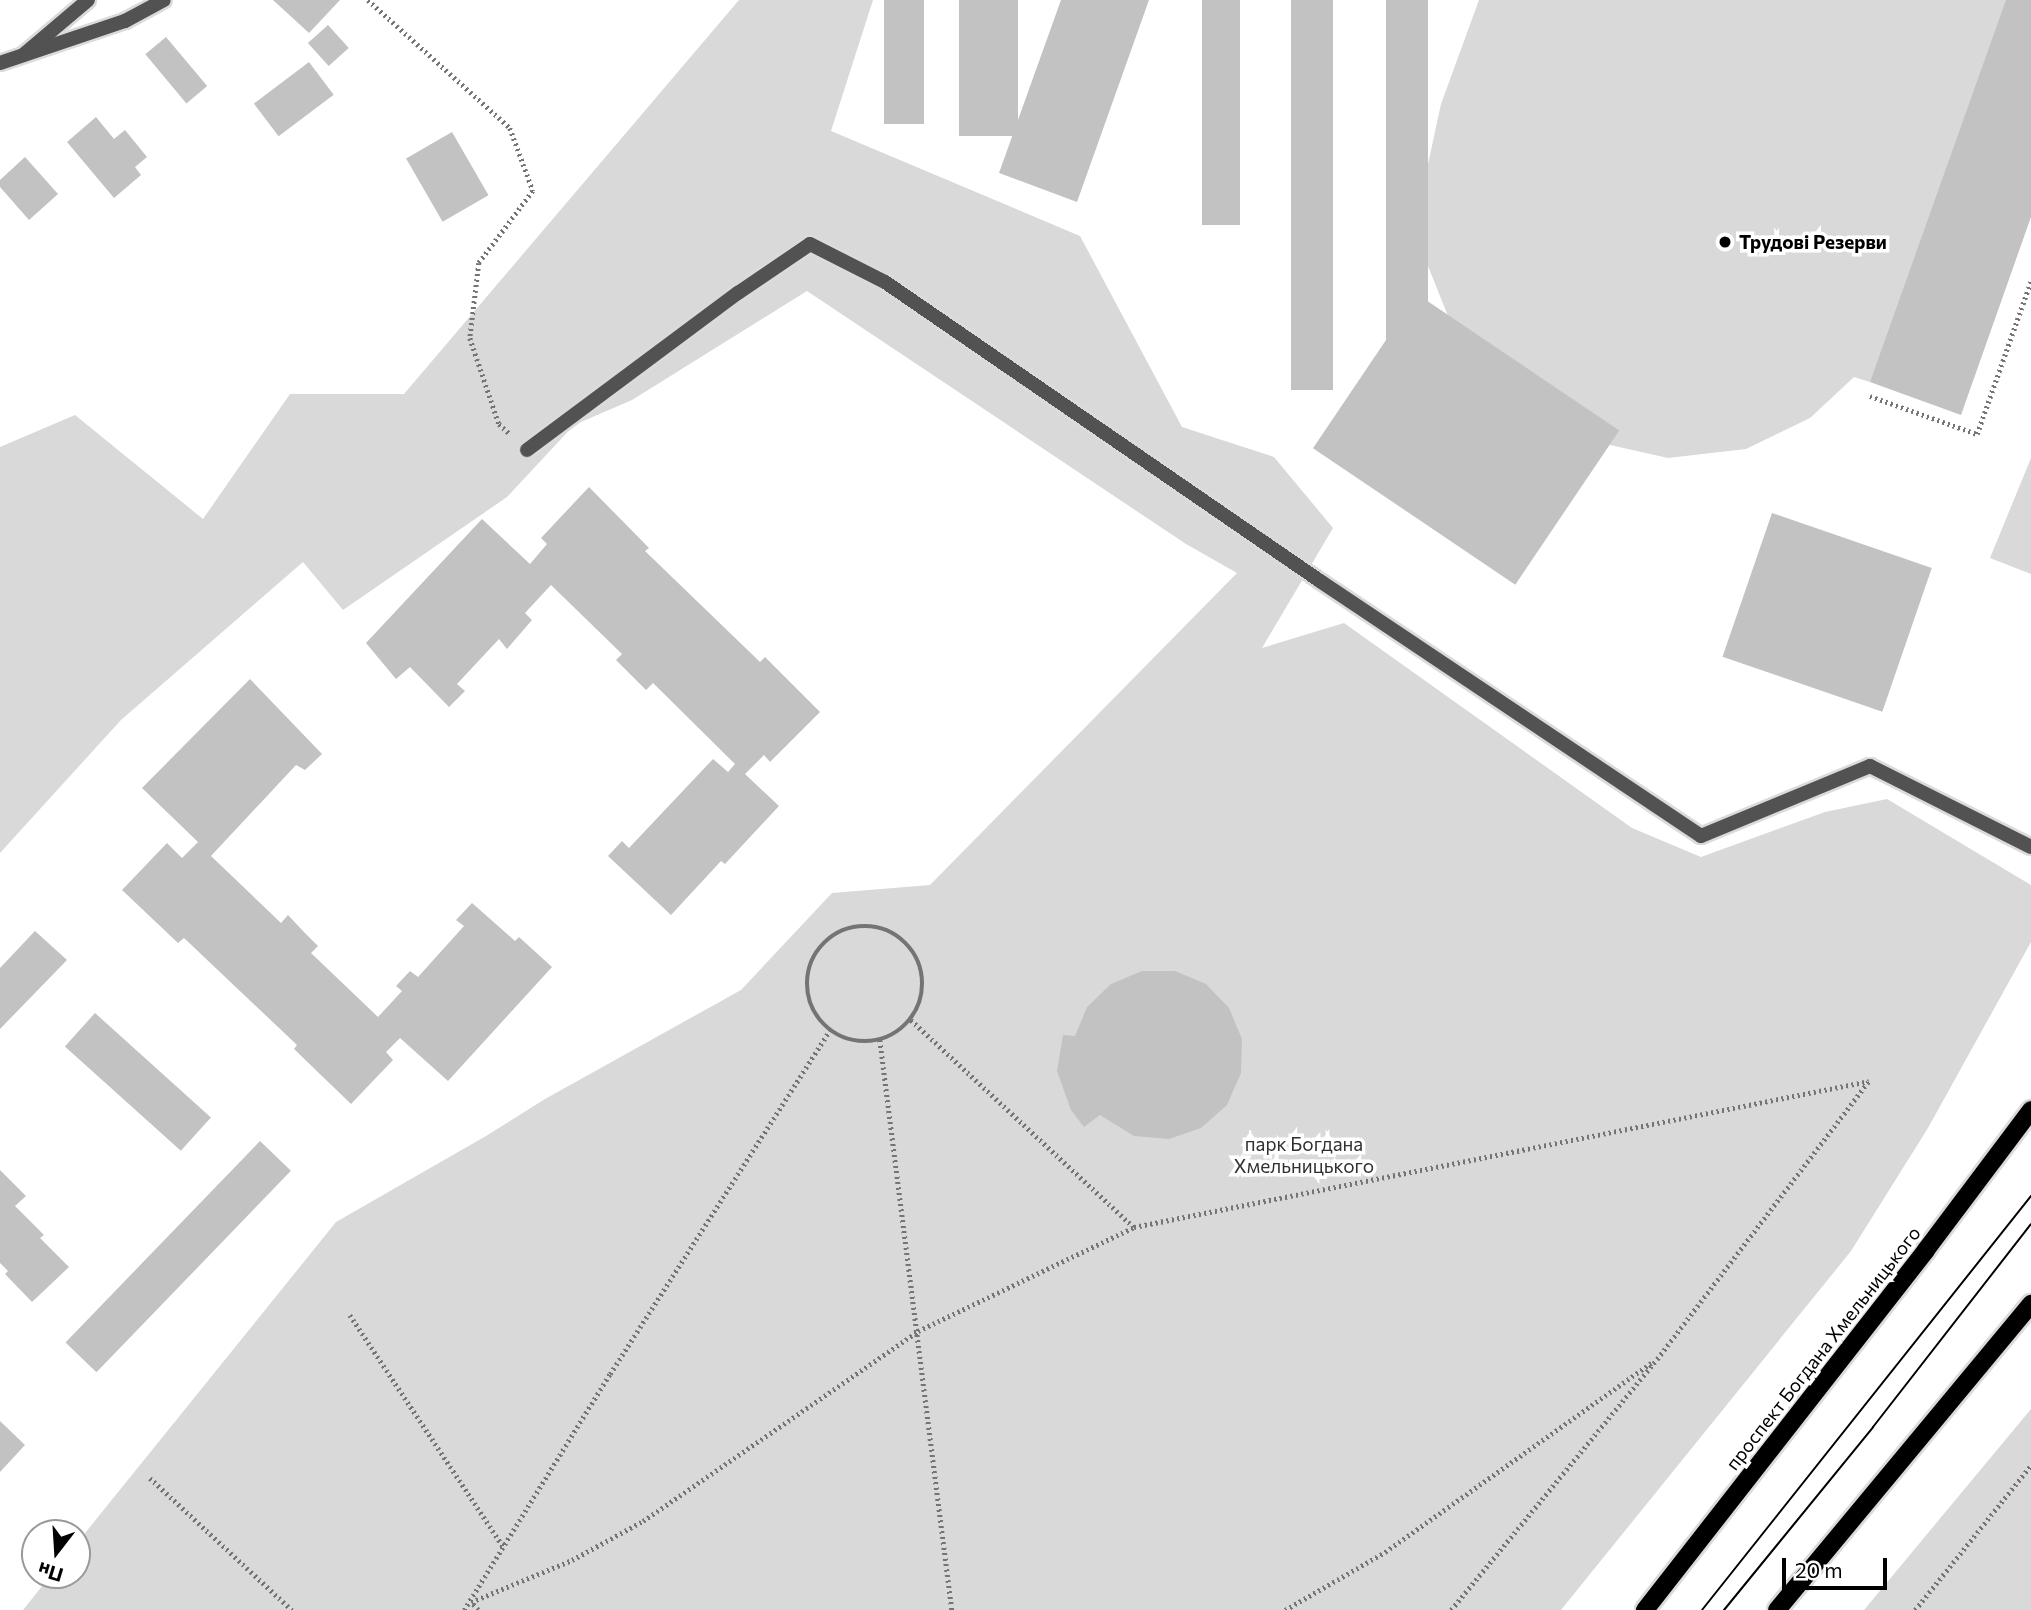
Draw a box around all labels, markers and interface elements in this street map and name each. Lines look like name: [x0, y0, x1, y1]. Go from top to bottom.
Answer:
place label: Трудові Резерви: [1739, 231, 1887, 253]
marker: Трудові Резерви: [1717, 234, 1733, 250]
park label: парк Богдана Хмельницького: [1234, 1133, 1374, 1177]
street label: проспект Богдана Хмельницького: [1721, 1222, 1925, 1474]
north arrow: [21, 1519, 91, 1589]
scale bar: [1786, 1544, 1891, 1588]
text: 20 m: [1795, 1557, 1843, 1582]
text: Пн: [35, 1558, 66, 1587]

